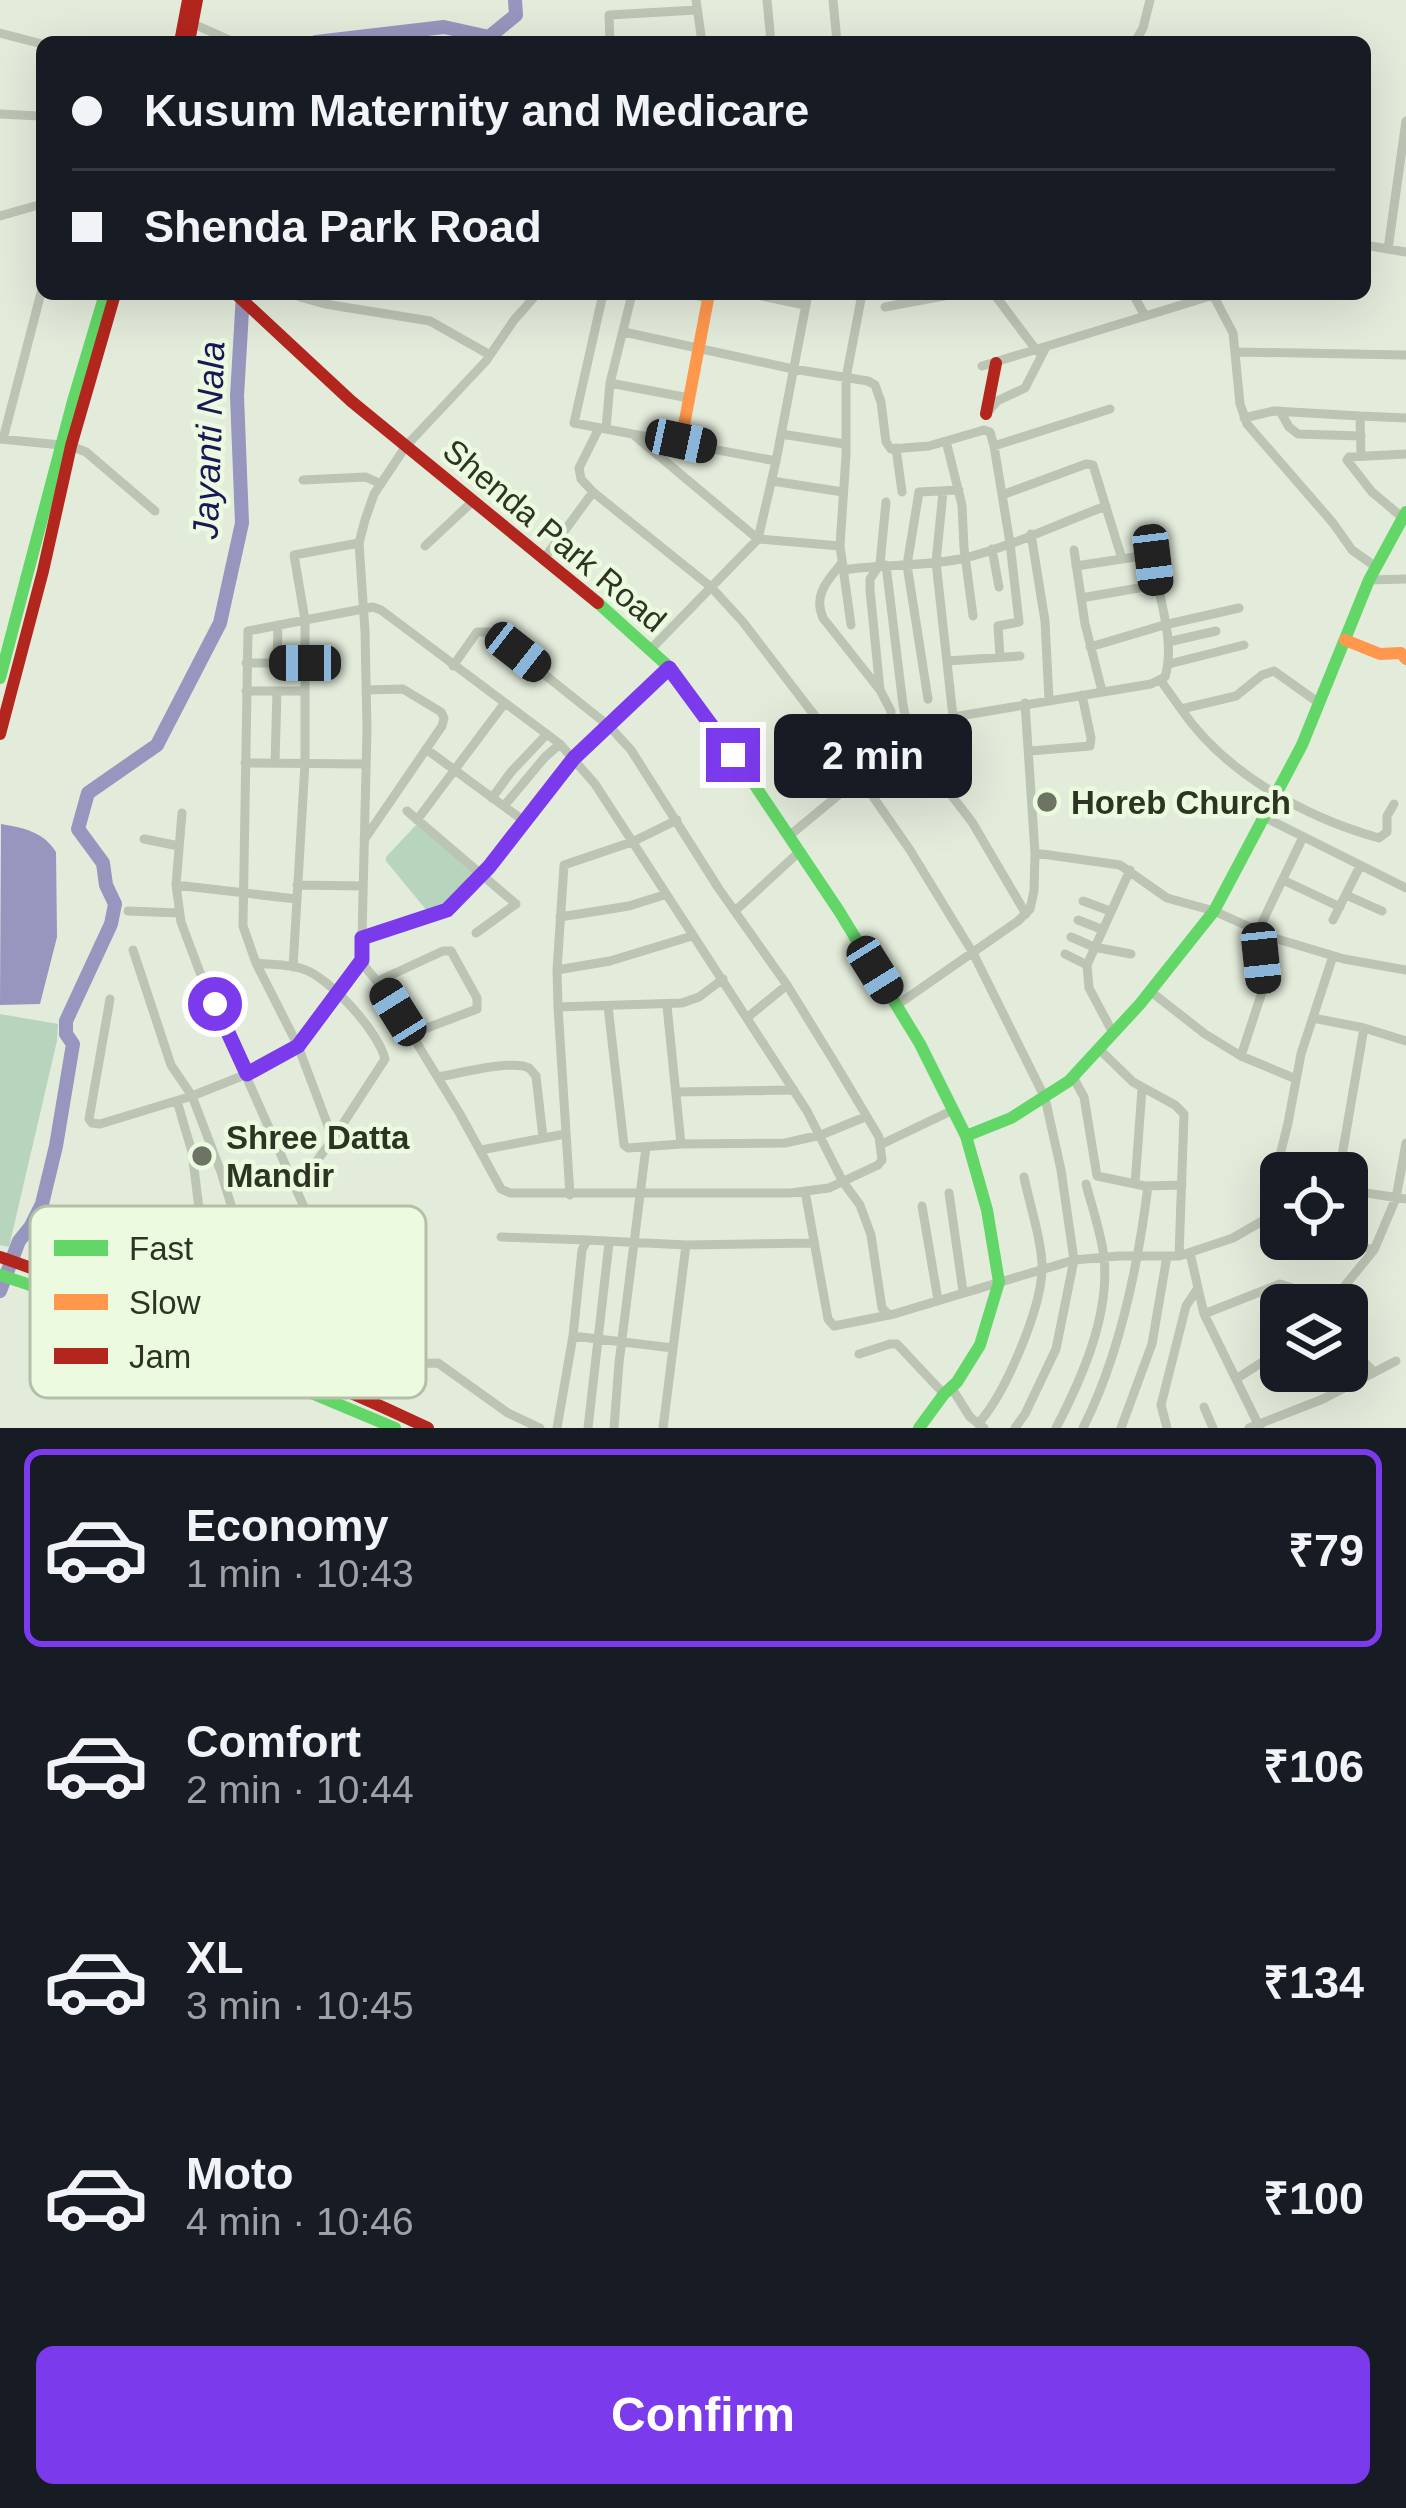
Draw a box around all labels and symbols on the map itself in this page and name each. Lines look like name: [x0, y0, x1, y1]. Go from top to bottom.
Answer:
water label: Jayanti Nala: [185, 340, 232, 541]
car: [642, 416, 720, 466]
street label: Shenda Park Road: [436, 432, 673, 639]
car: [1131, 522, 1175, 598]
car: [479, 616, 557, 688]
car: [269, 645, 341, 681]
callout: 2 min: [775, 713, 973, 797]
route end: [706, 728, 760, 782]
place label: Horeb Church: [1071, 784, 1291, 821]
marker: Horeb Church: [1034, 789, 1060, 815]
car: [1239, 920, 1283, 996]
car: [841, 930, 909, 1010]
car: [364, 972, 432, 1052]
route start: [188, 977, 242, 1031]
place label: Shree Datta Mandir: [226, 1119, 410, 1194]
marker: Shree Datta Mandir: [189, 1143, 215, 1169]
legend: [30, 1206, 426, 1398]
text: Fast: [129, 1230, 193, 1267]
text: Slow: [129, 1284, 201, 1321]
text: Jam: [129, 1338, 191, 1375]

